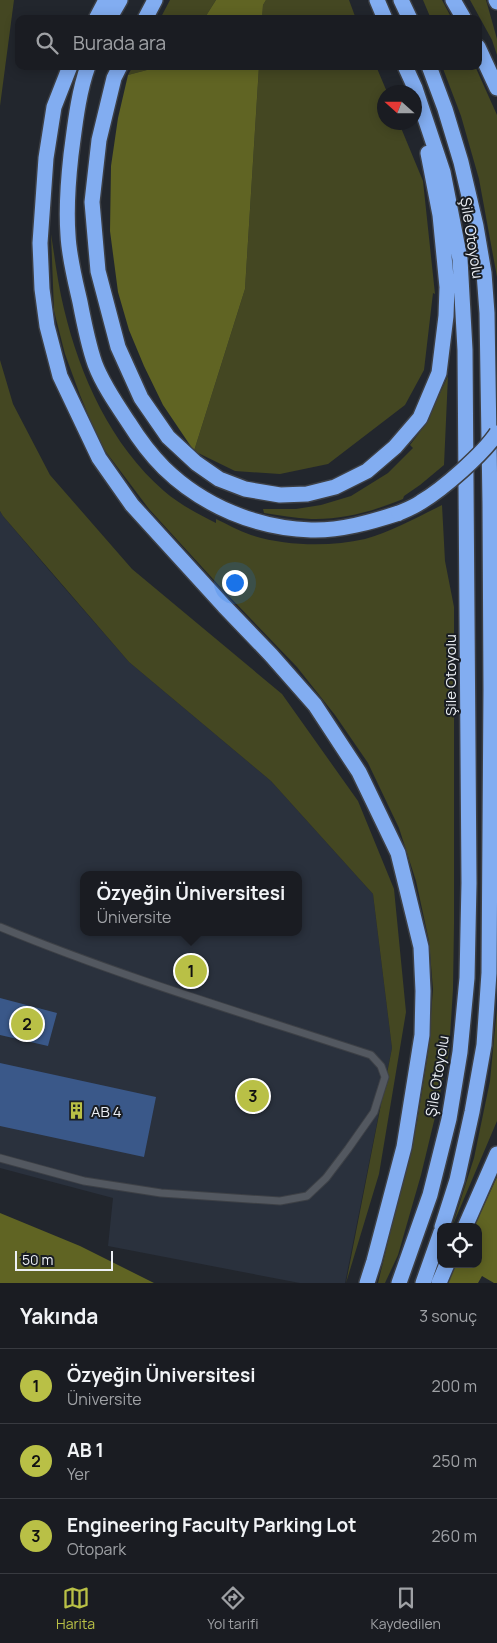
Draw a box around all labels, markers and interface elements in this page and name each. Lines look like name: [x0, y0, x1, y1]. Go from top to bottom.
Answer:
search box: [15, 15, 482, 70]
icon: search: [33, 29, 61, 57]
text: Burada ara: [73, 30, 166, 56]
north arrow: [377, 85, 422, 130]
street label: Şile Otoyolu: [455, 196, 489, 280]
your location: [222, 570, 248, 596]
street label: Şile Otoyolu: [440, 634, 461, 716]
popup: [80, 871, 302, 936]
text: Özyeğin Üniversitesi: [97, 880, 285, 906]
text: Üniversite: [97, 906, 171, 928]
pin: 1: [175, 952, 207, 990]
pin: 2: [11, 1005, 43, 1043]
street label: Şile Otoyolu: [420, 1034, 454, 1118]
pin: 3: [237, 1077, 269, 1115]
building icon: AB 4: [67, 1101, 87, 1121]
place label: AB 4: [91, 1101, 122, 1122]
map controls: [437, 1223, 482, 1268]
button: locate: [437, 1223, 482, 1268]
scale bar: [15, 1248, 112, 1271]
text: 50 m: [22, 1250, 53, 1269]
text: Yakında: [20, 1302, 98, 1330]
text: 3 sonuç: [419, 1305, 477, 1327]
text: Özyeğin Üniversitesi: [67, 1362, 256, 1388]
text: 1: [32, 1375, 40, 1397]
text: 200 m: [432, 1375, 477, 1397]
text: Üniversite: [67, 1388, 142, 1410]
text: AB 1: [67, 1437, 104, 1463]
text: 2: [31, 1450, 41, 1472]
text: 250 m: [432, 1450, 477, 1472]
text: Yer: [67, 1463, 90, 1485]
text: Engineering Faculty Parking Lot: [67, 1512, 356, 1538]
text: 3: [31, 1525, 41, 1547]
text: 260 m: [431, 1525, 477, 1547]
text: Otopark: [67, 1538, 126, 1560]
tab: Harita: [56, 1584, 95, 1633]
tab: Yol tarifi: [207, 1584, 258, 1633]
tab: Kaydedilen: [371, 1584, 441, 1633]

